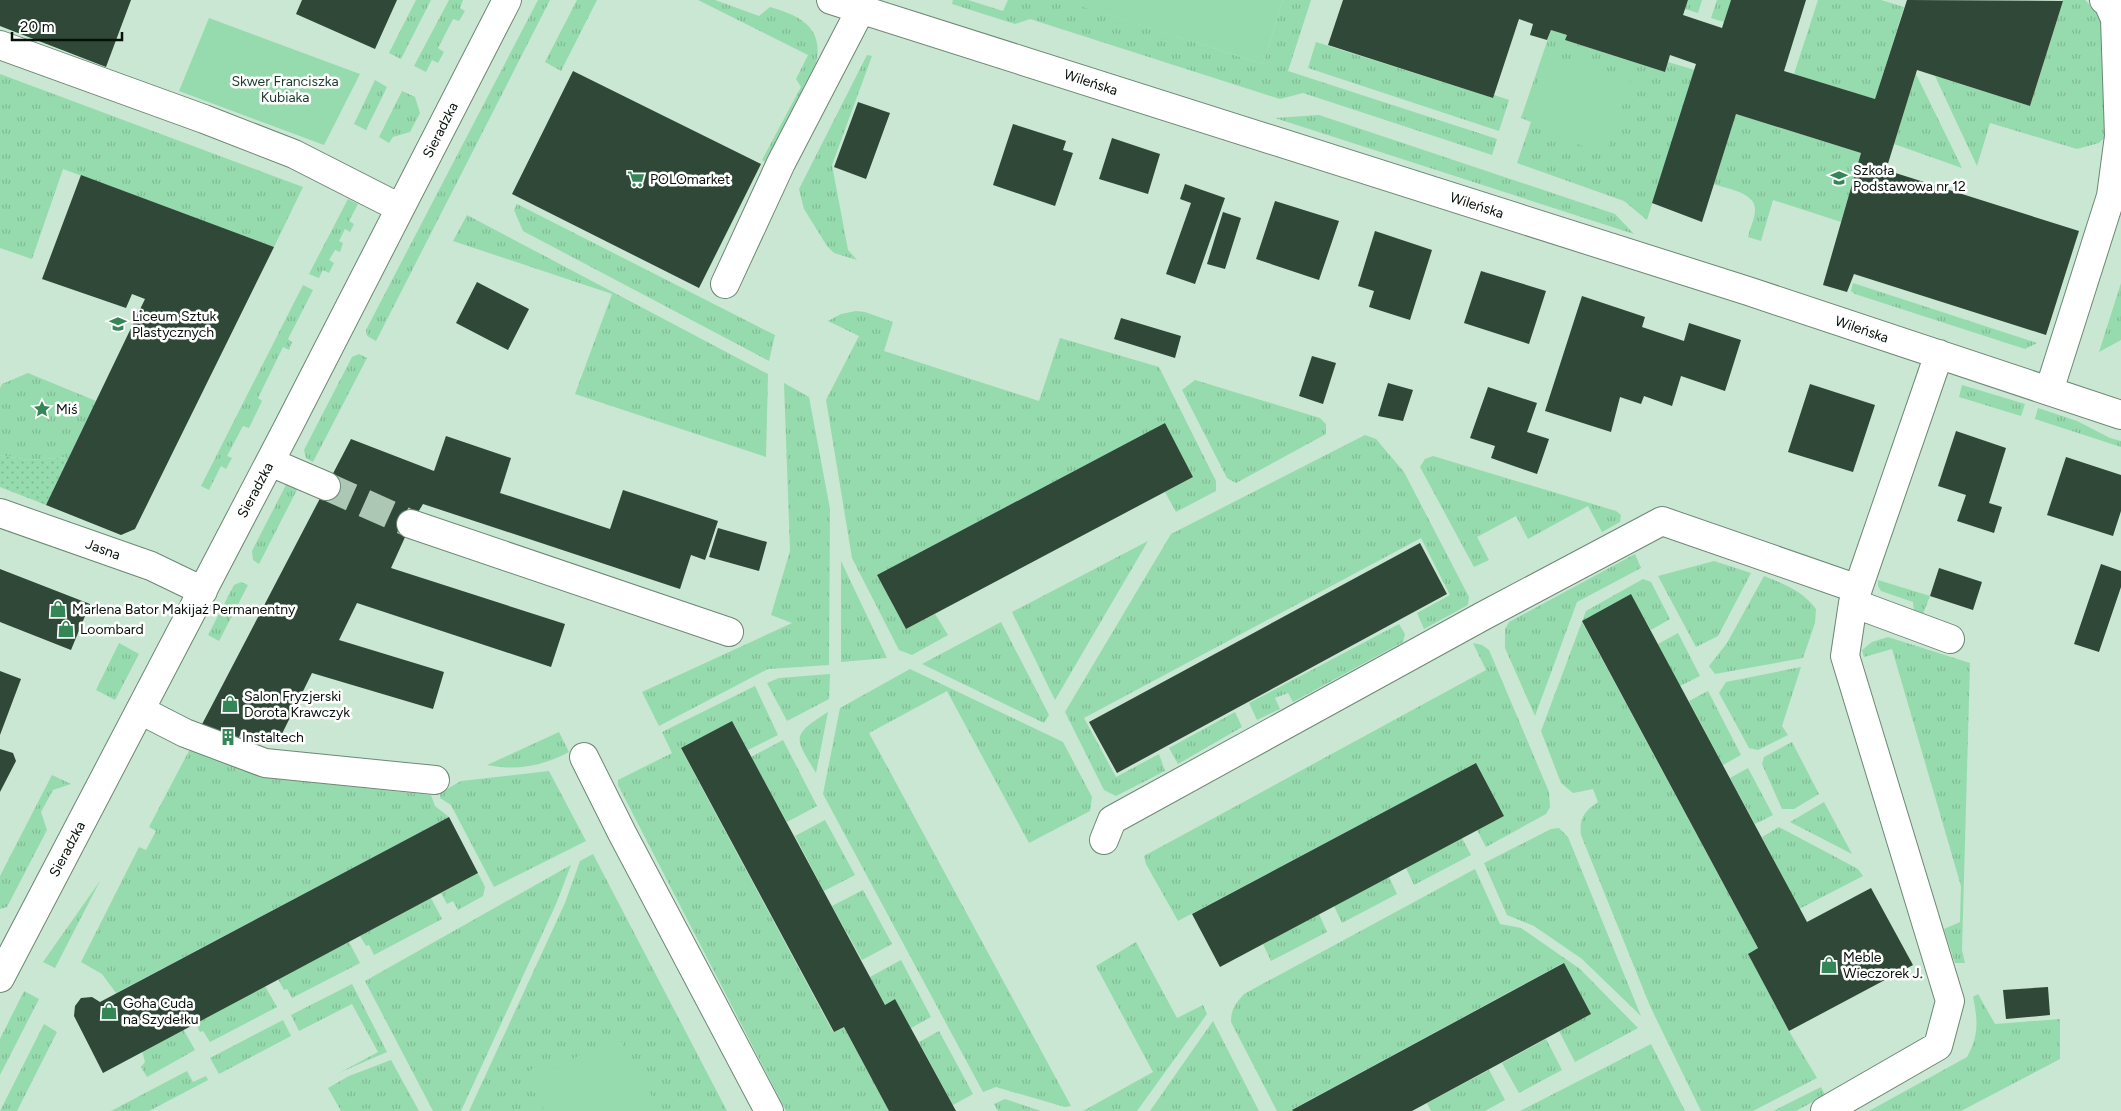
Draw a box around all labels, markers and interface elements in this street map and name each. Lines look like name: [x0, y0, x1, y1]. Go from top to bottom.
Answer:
scale bar: [12, 10, 122, 42]
text: 20 m: [20, 18, 54, 36]
street label: Wileńska: [1062, 66, 1120, 99]
park label: Skwer Franciszka Kubiaka: [231, 73, 339, 106]
street label: Sieradzka: [419, 100, 462, 161]
place label: Szkoła Podstawowa nr 12: [1853, 162, 1966, 195]
school or university icon: Szkoła Podstawowa nr 12: [1829, 168, 1849, 188]
supermarket icon: POLOmarket: [626, 169, 646, 189]
place label: POLOmarket: [650, 171, 730, 188]
street label: Wileńska: [1448, 189, 1506, 222]
place label: Liceum Sztuk Plastycznych: [132, 308, 217, 341]
street label: Wileńska: [1833, 312, 1891, 347]
school or university icon: Liceum Sztuk Plastycznych: [108, 314, 128, 334]
place icon: Miś: [32, 399, 52, 419]
place label: Miś: [56, 401, 78, 418]
street label: Sieradzka: [234, 460, 277, 521]
street label: Jasna: [83, 535, 123, 564]
shop icon: Marlena Bator Makijaż Permanentny: [48, 599, 68, 619]
place label: Marlena Bator Makijaż Permanentny: [72, 601, 296, 618]
shop icon: Loombard: [56, 619, 76, 639]
place label: Loombard: [80, 621, 144, 638]
place label: Salon Fryzjerski Dorota Krawczyk: [244, 688, 350, 721]
shop icon: Salon Fryzjerski Dorota Krawczyk: [220, 694, 240, 714]
building icon: Instaltech: [218, 727, 238, 747]
place label: Instaltech: [242, 729, 304, 746]
street label: Sieradzka: [46, 819, 89, 880]
place label: Meble Wieczorek J.: [1843, 949, 1923, 982]
shop icon: Meble Wieczorek J.: [1819, 955, 1839, 975]
place label: Goha Cuda na Szydełku: [123, 995, 198, 1028]
shop icon: Goha Cuda na Szydełku: [99, 1001, 119, 1021]

